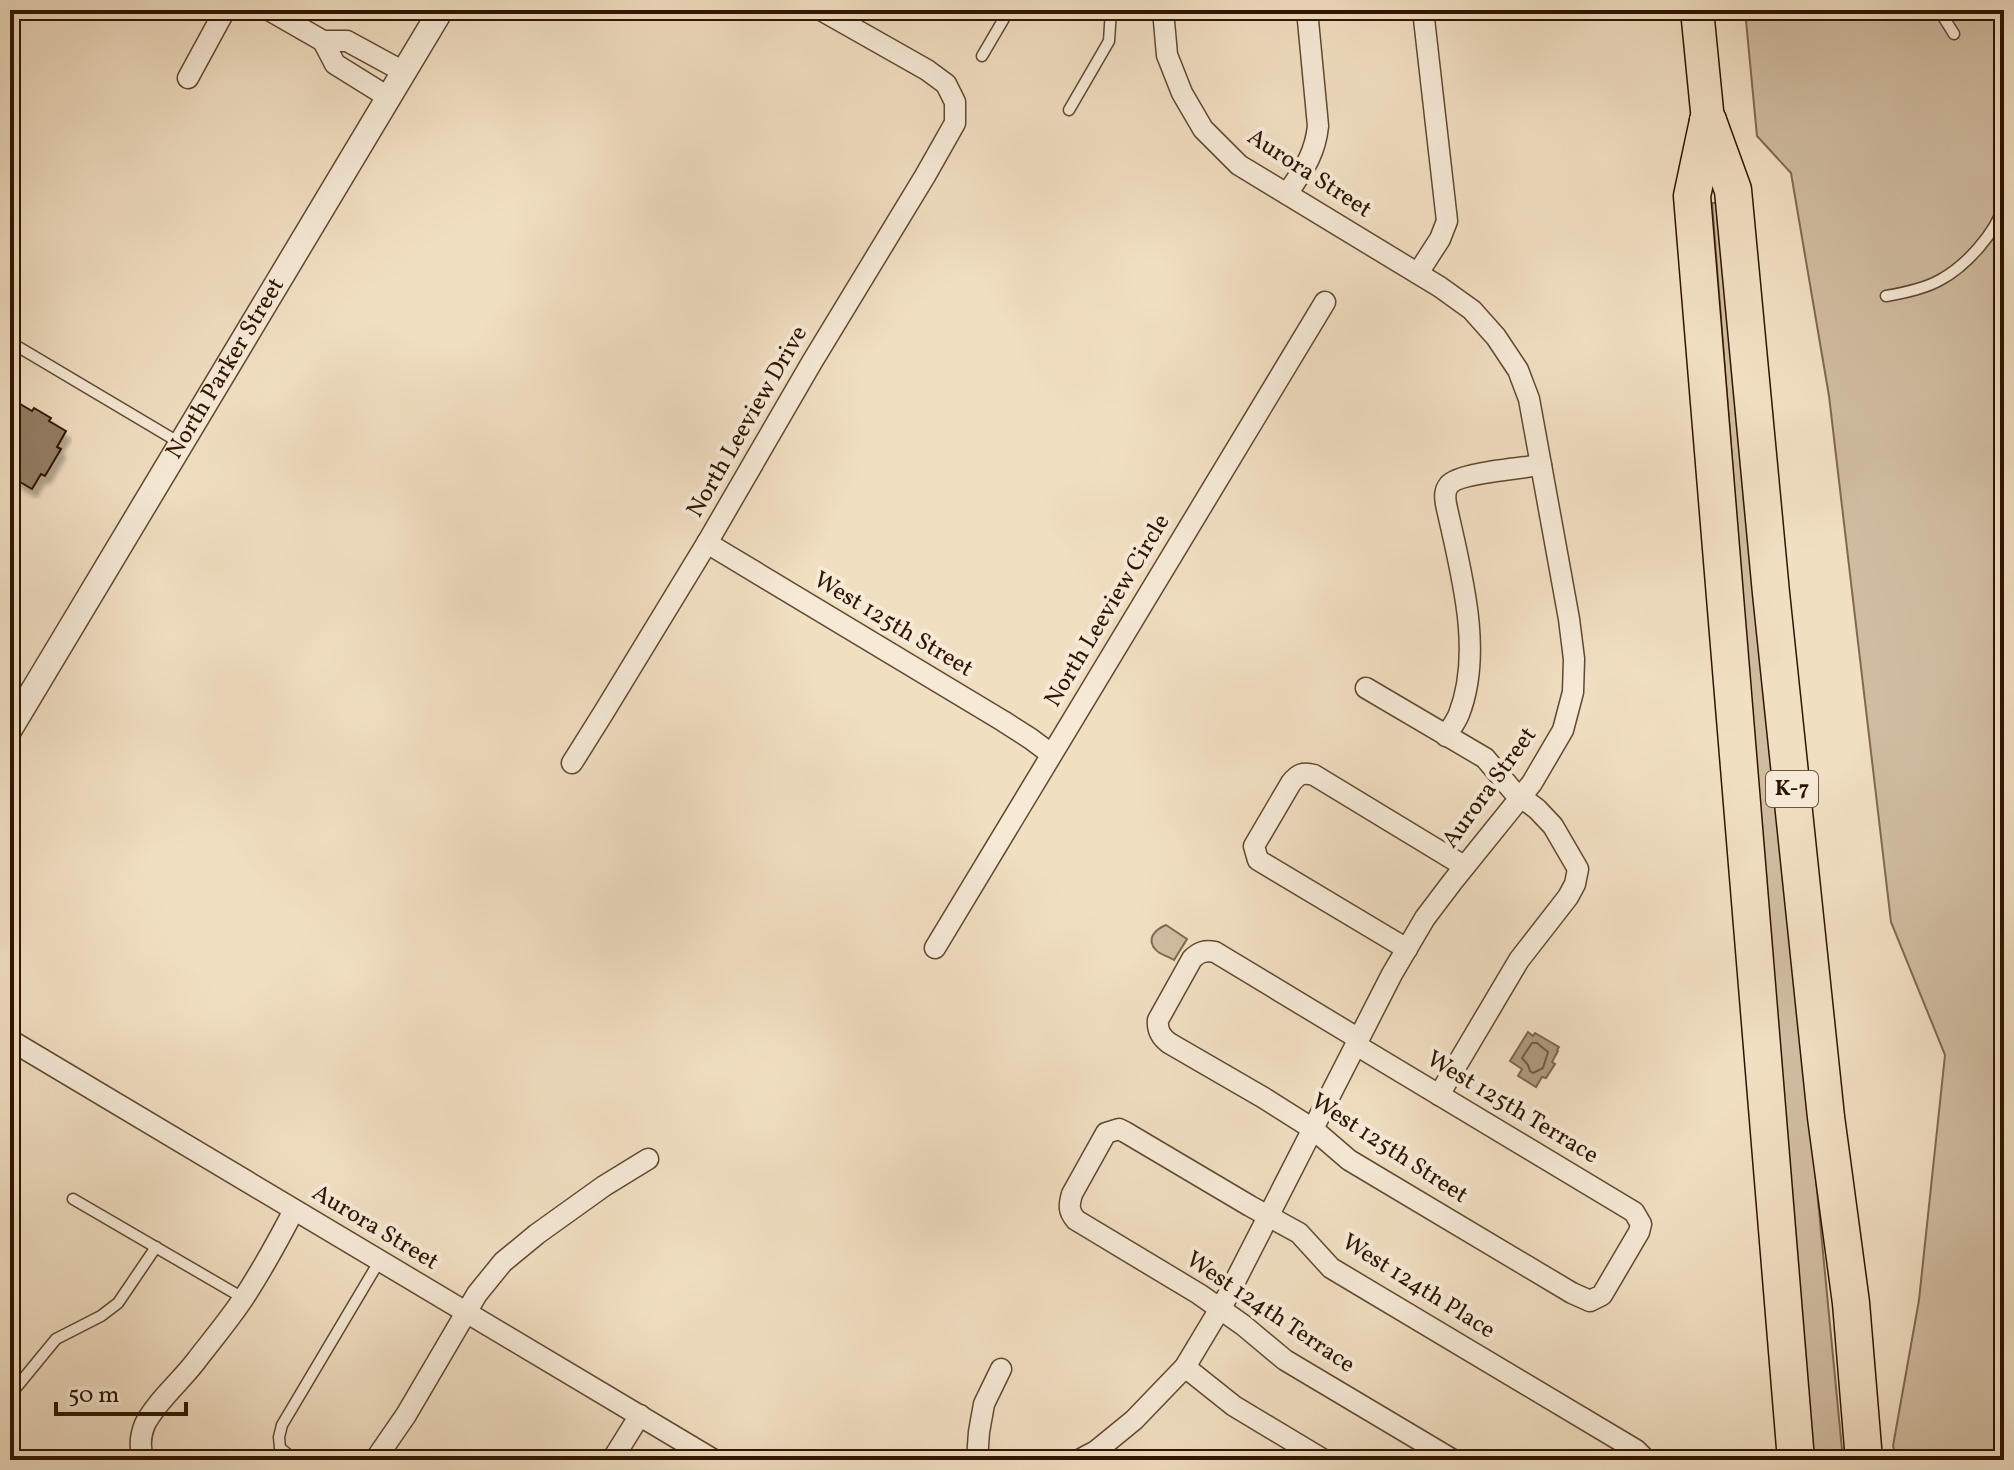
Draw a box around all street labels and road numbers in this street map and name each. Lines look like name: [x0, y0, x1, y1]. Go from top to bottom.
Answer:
street label: Aurora Street: [1240, 121, 1378, 227]
street label: North Parker Street: [158, 272, 294, 466]
street label: North Leeview Drive: [679, 320, 817, 524]
street label: North Leeview Circle: [1037, 508, 1179, 714]
street label: West 125th Street: [807, 564, 979, 686]
street label: Aurora Street: [1434, 720, 1546, 856]
road number: K-7: [1766, 771, 1818, 807]
street label: West 125th Terrace: [1419, 1043, 1605, 1173]
street label: West 125th Street: [1304, 1085, 1474, 1213]
street label: Aurora Street: [305, 1177, 445, 1279]
street label: West 124th Place: [1335, 1226, 1501, 1348]
street label: West 124th Terrace: [1179, 1244, 1361, 1382]

